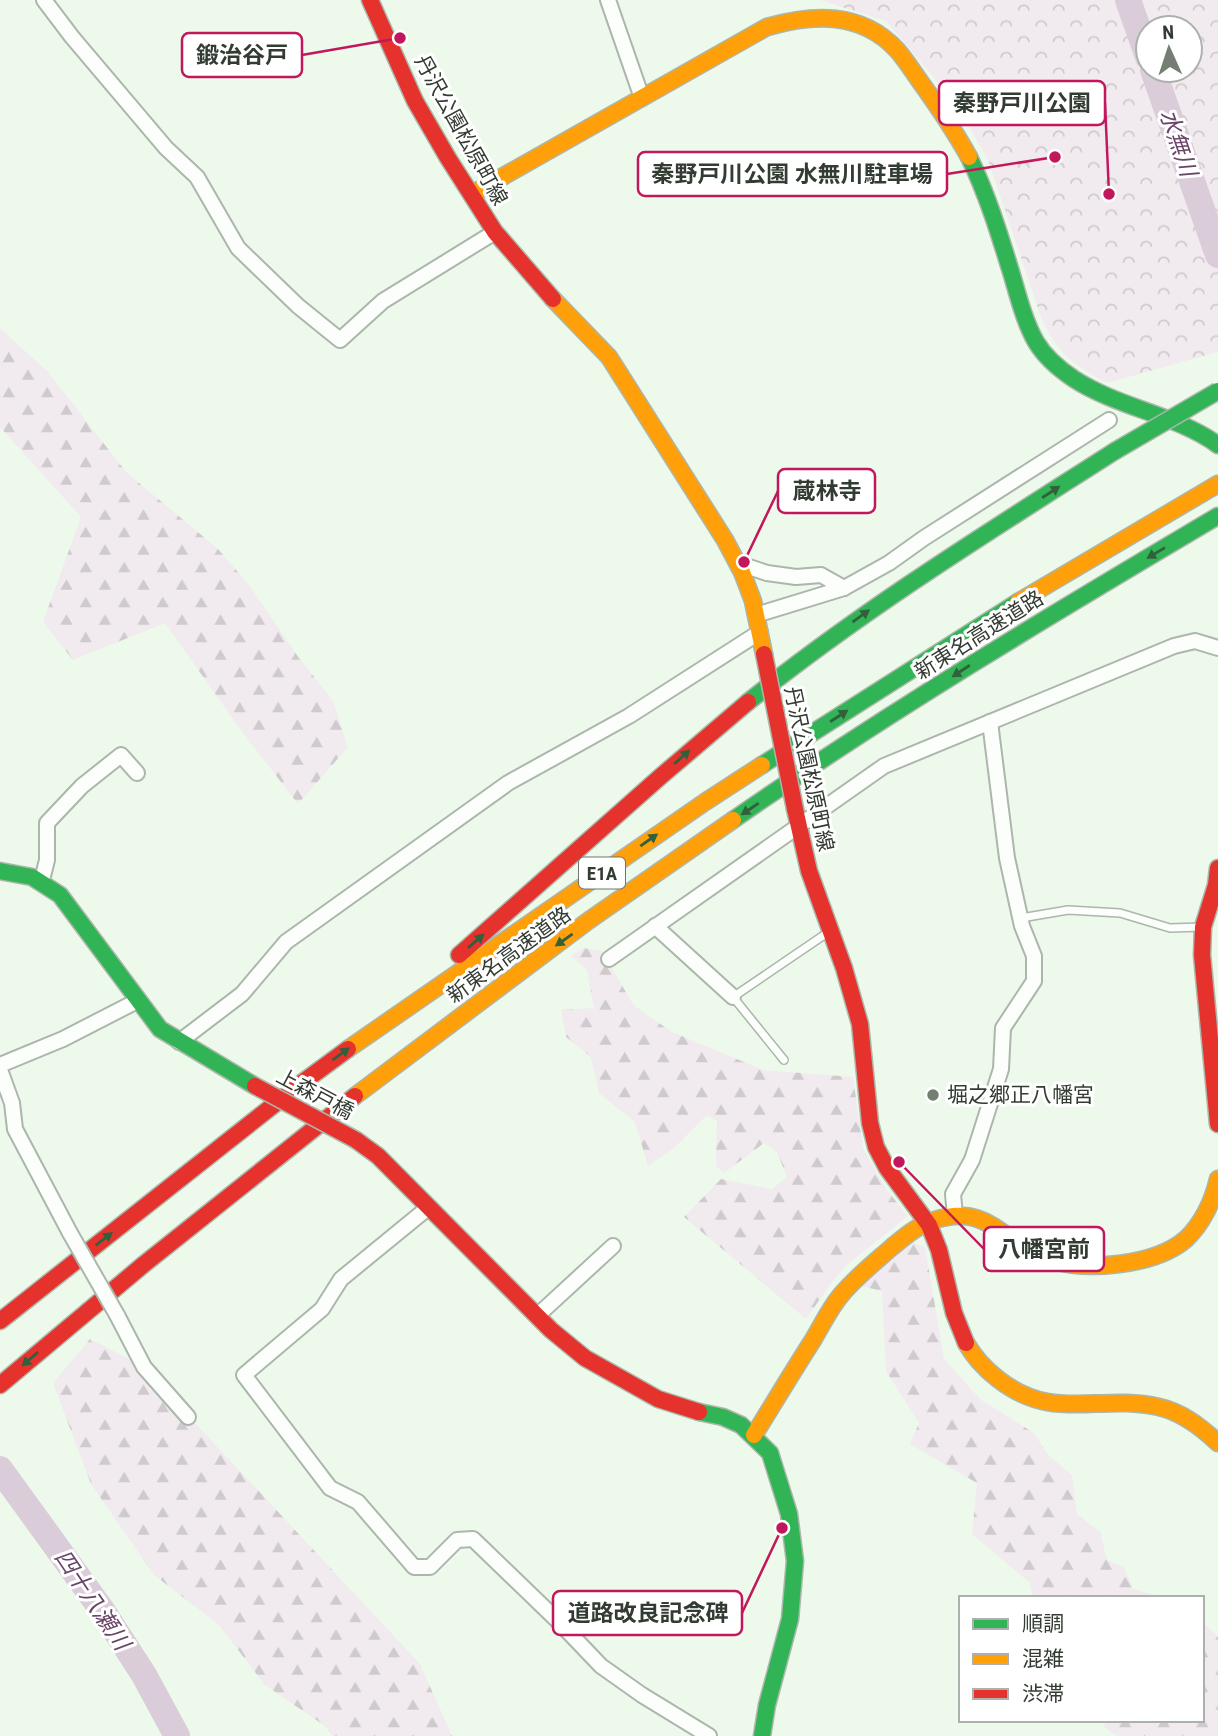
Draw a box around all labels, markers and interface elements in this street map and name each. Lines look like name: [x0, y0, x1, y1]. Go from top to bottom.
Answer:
north arrow: [1134, 14, 1204, 84]
text: N: [1162, 21, 1175, 44]
callout: 鍛治谷戸: [182, 33, 302, 77]
text: 鍛治谷戸: [196, 42, 288, 69]
street label: 丹沢公園松原町線: [410, 51, 512, 209]
callout: 秦野戸川公園: [939, 81, 1105, 125]
text: 秦野戸川公園: [953, 90, 1091, 117]
water label: 水無川: [1154, 106, 1203, 183]
callout: 秦野戸川公園 水無川駐車場: [638, 152, 947, 196]
text: 秦野戸川公園 水無川駐車場: [651, 161, 933, 188]
callout: 蔵林寺: [778, 469, 875, 513]
text: 蔵林寺: [793, 478, 862, 505]
one-way arrow: [1042, 486, 1061, 499]
one-way arrow: [1146, 546, 1165, 559]
street label: 新東名高速道路: [910, 586, 1048, 684]
one-way arrow: [852, 609, 870, 623]
one-way arrow: [951, 664, 971, 677]
street label: 丹沢公園松原町線: [780, 684, 838, 854]
one-way arrow: [830, 709, 849, 722]
one-way arrow: [673, 749, 691, 765]
one-way arrow: [740, 802, 760, 815]
one-way arrow: [640, 833, 658, 847]
road number: E1A: [579, 858, 625, 888]
street label: 新東名高速道路: [442, 902, 576, 1008]
one-way arrow: [555, 933, 573, 947]
one-way arrow: [467, 934, 484, 949]
one-way arrow: [332, 1047, 351, 1061]
street label: 上森戸橋: [272, 1064, 358, 1124]
place label: 堀之郷正八幡宮: [947, 1083, 1094, 1107]
marker: 堀之郷正八幡宮: [925, 1087, 941, 1103]
callout: 八幡宮前: [984, 1227, 1104, 1271]
one-way arrow: [94, 1231, 112, 1246]
text: 八幡宮前: [998, 1236, 1090, 1263]
one-way arrow: [22, 1351, 39, 1366]
water label: 四十八瀬川: [49, 1545, 137, 1658]
callout: 道路改良記念碑: [553, 1591, 742, 1635]
legend: [959, 1596, 1204, 1722]
text: 道路改良記念碑: [568, 1600, 729, 1627]
text: 順調: [1022, 1612, 1064, 1636]
text: 混雑: [1022, 1647, 1064, 1671]
text: 渋滞: [1022, 1682, 1064, 1706]

